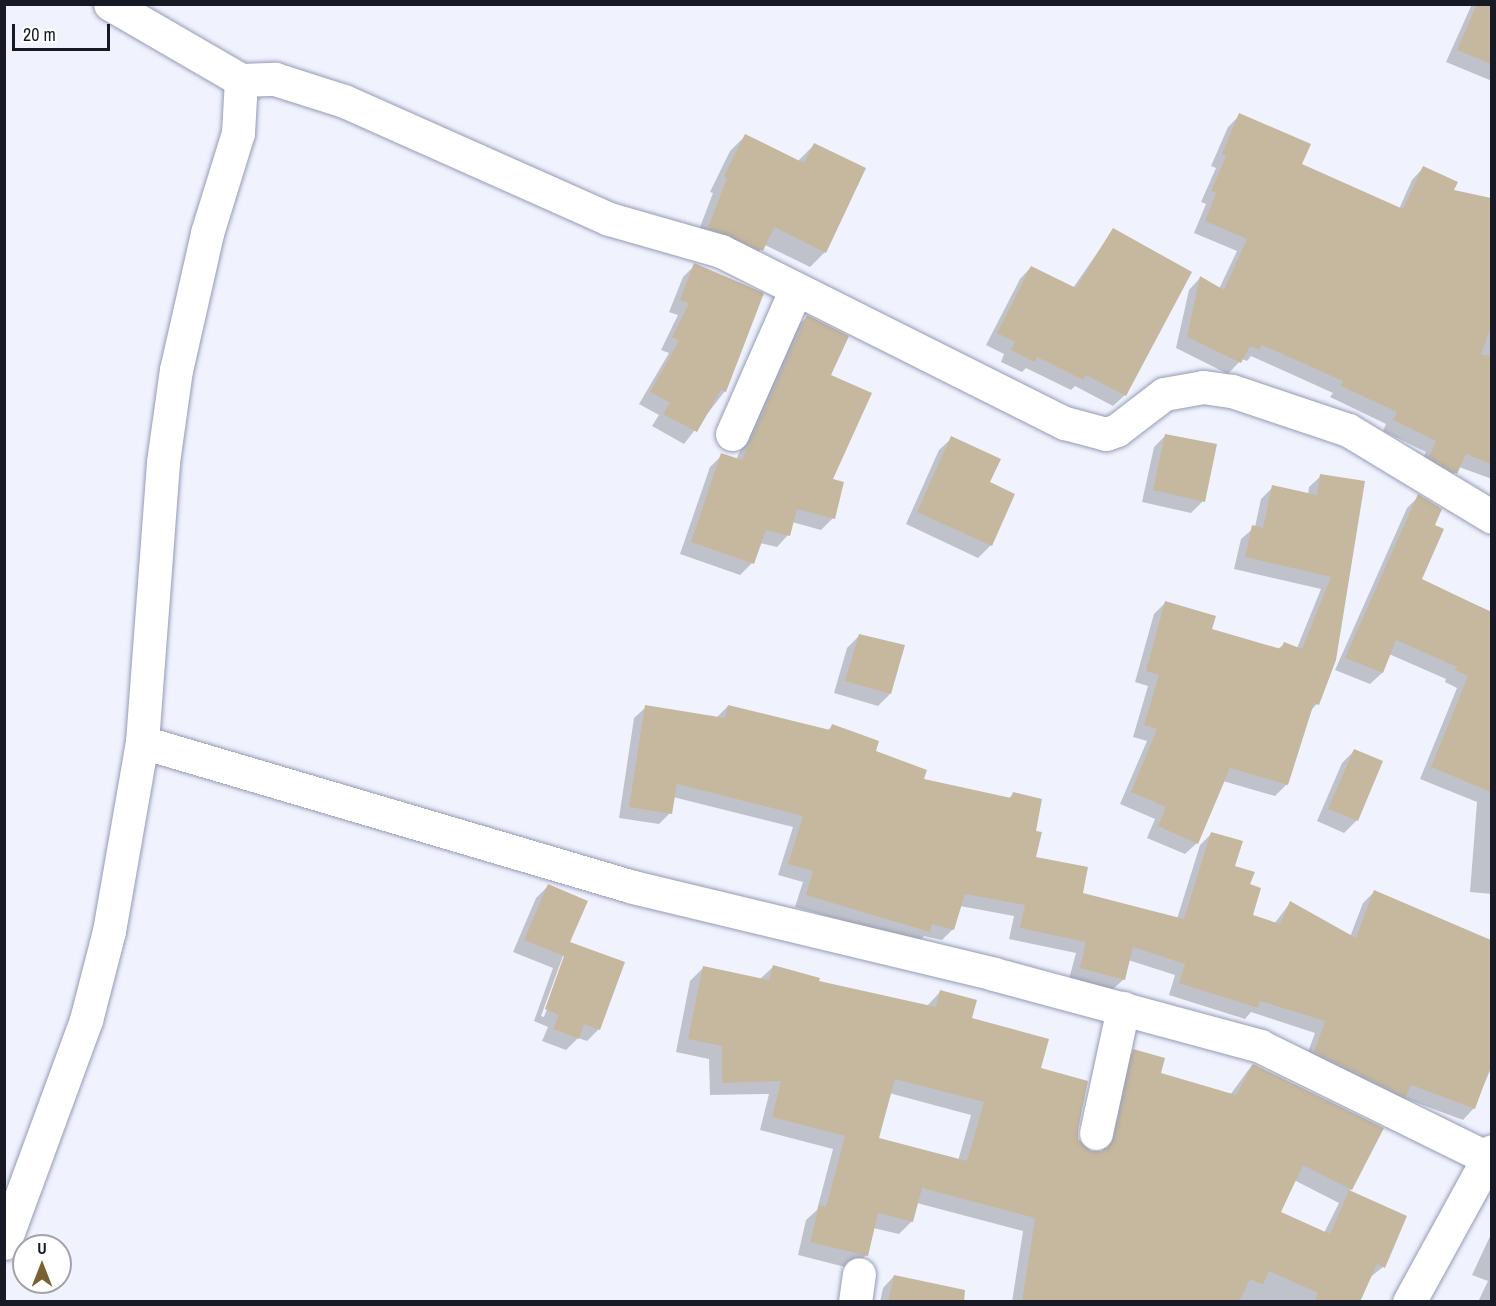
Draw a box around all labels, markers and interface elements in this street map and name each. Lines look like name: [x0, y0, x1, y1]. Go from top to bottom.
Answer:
scale bar: [15, 12, 112, 50]
text: 20 m: [23, 22, 56, 47]
north arrow: [12, 1234, 72, 1294]
text: U: [37, 1237, 47, 1259]

